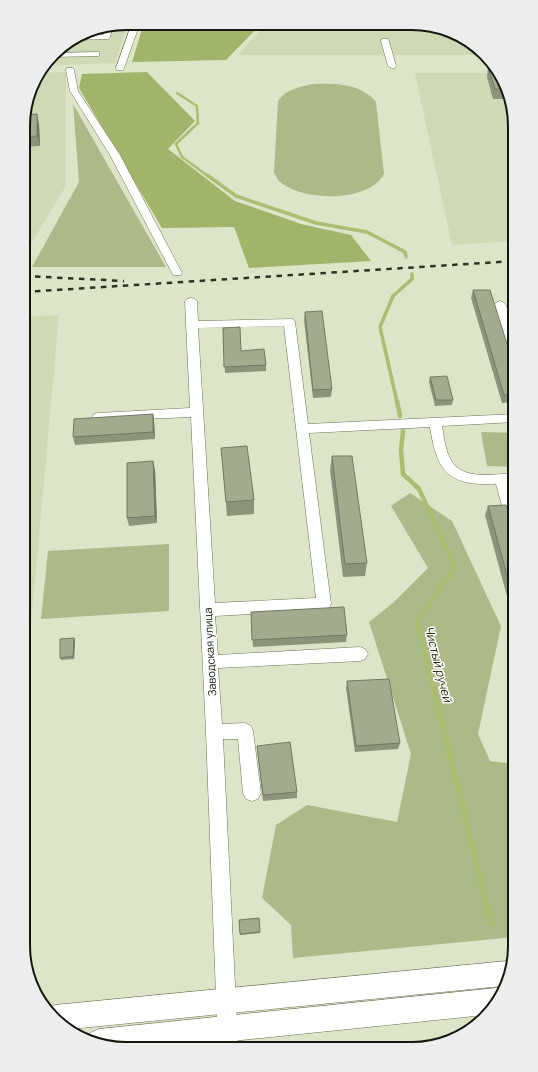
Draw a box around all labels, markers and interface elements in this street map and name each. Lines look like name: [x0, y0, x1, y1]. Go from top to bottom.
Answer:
street label: Заводская улица: [200, 607, 219, 697]
water label: Чистый ручей: [421, 624, 456, 705]

